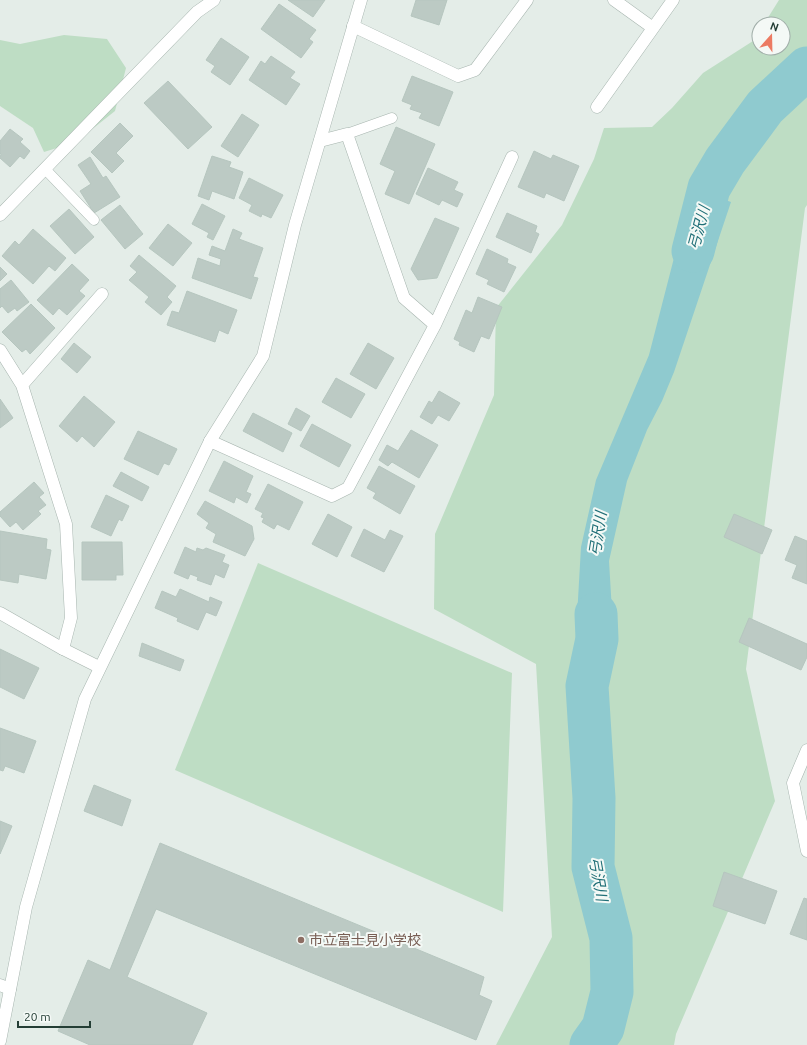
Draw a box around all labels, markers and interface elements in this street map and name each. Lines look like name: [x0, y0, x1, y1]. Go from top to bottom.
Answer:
north arrow: [751, 16, 791, 56]
text: N: [769, 20, 780, 34]
water label: 弓沢川: [684, 202, 713, 252]
water label: 弓沢川: [586, 508, 610, 557]
water label: 弓沢川: [586, 855, 611, 905]
place label: 市立富士見小学校: [309, 932, 421, 948]
marker: 市立富士見小学校: [296, 935, 306, 945]
scale bar: [18, 1003, 90, 1029]
text: 20 m: [24, 1010, 51, 1023]

